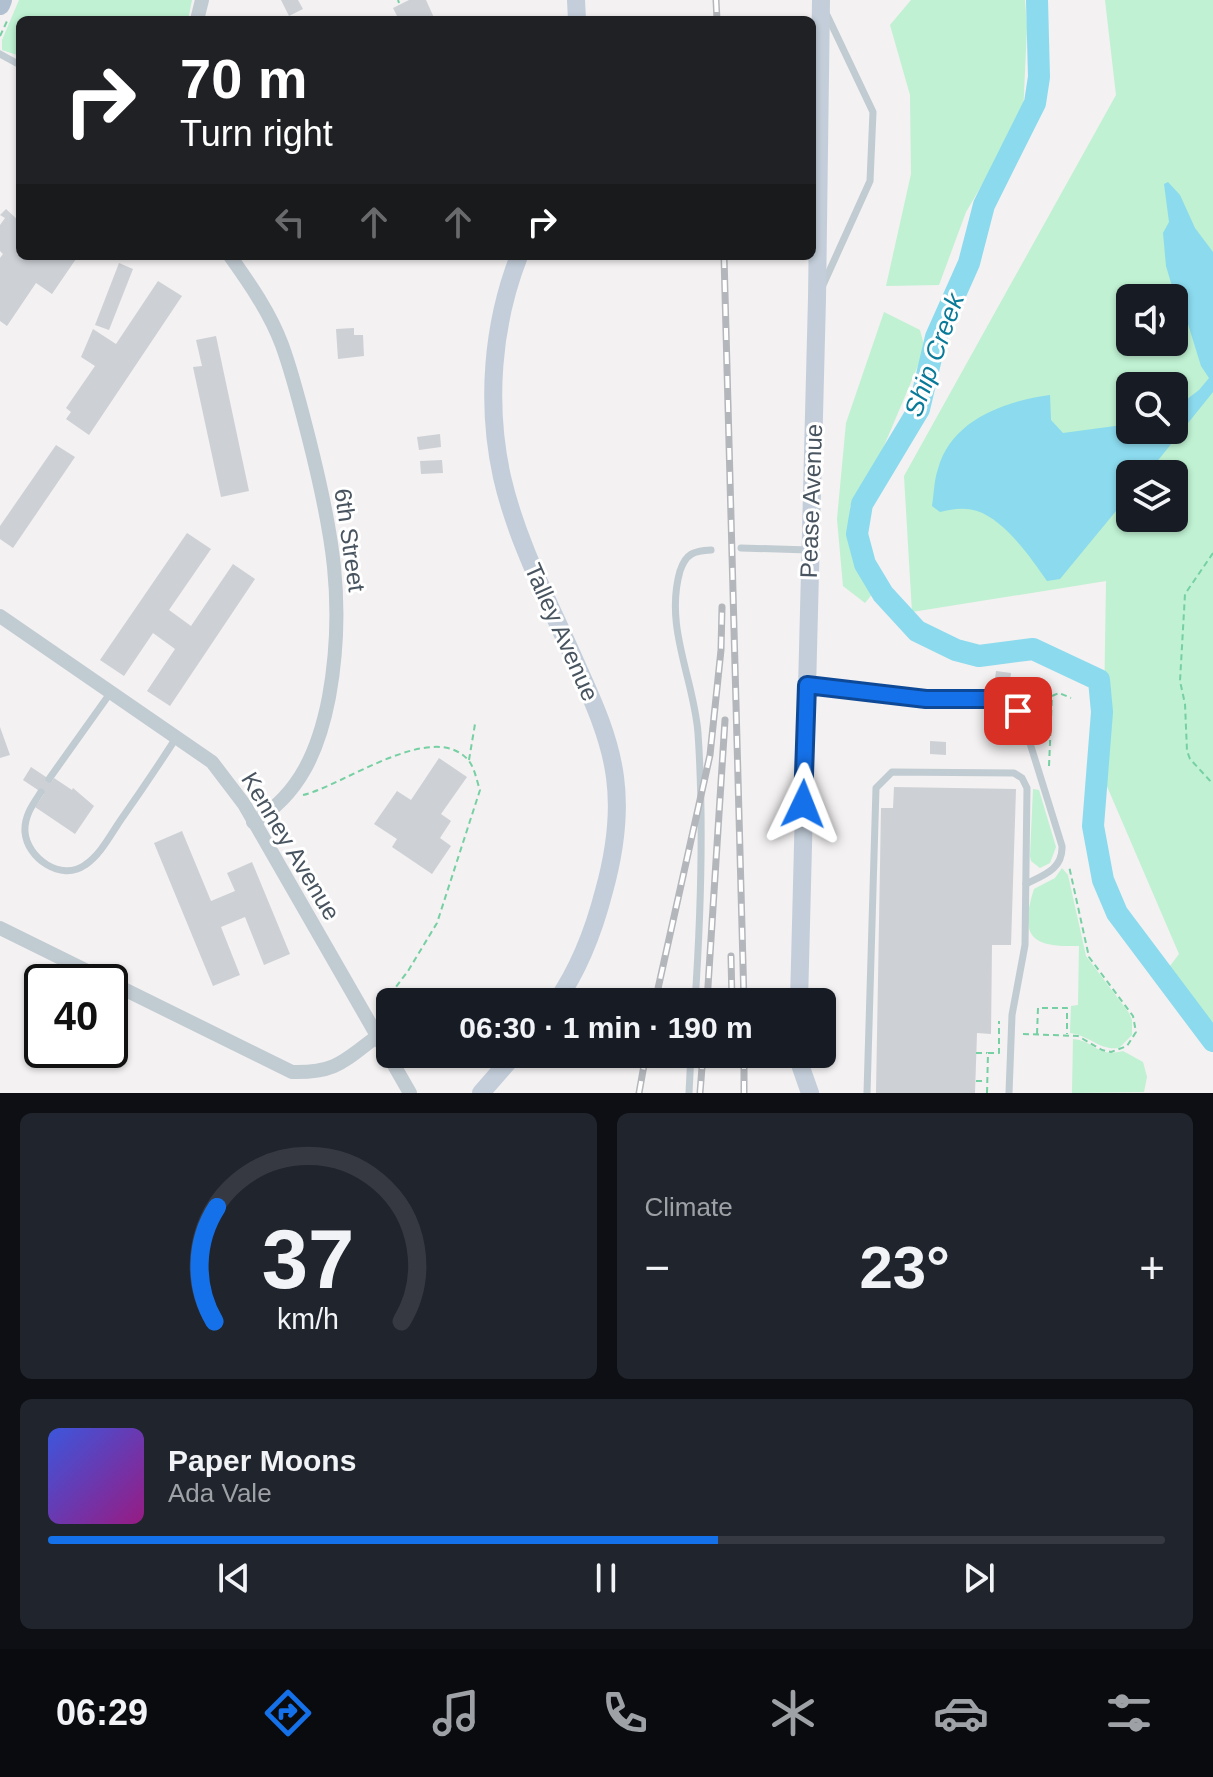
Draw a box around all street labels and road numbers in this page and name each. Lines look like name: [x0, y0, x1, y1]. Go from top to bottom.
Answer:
street label: Pease Avenue: [795, 423, 827, 579]
street label: 6th Street: [329, 487, 371, 594]
street label: Talley Avenue: [520, 559, 604, 705]
street label: Kenney Avenue: [236, 767, 346, 925]

